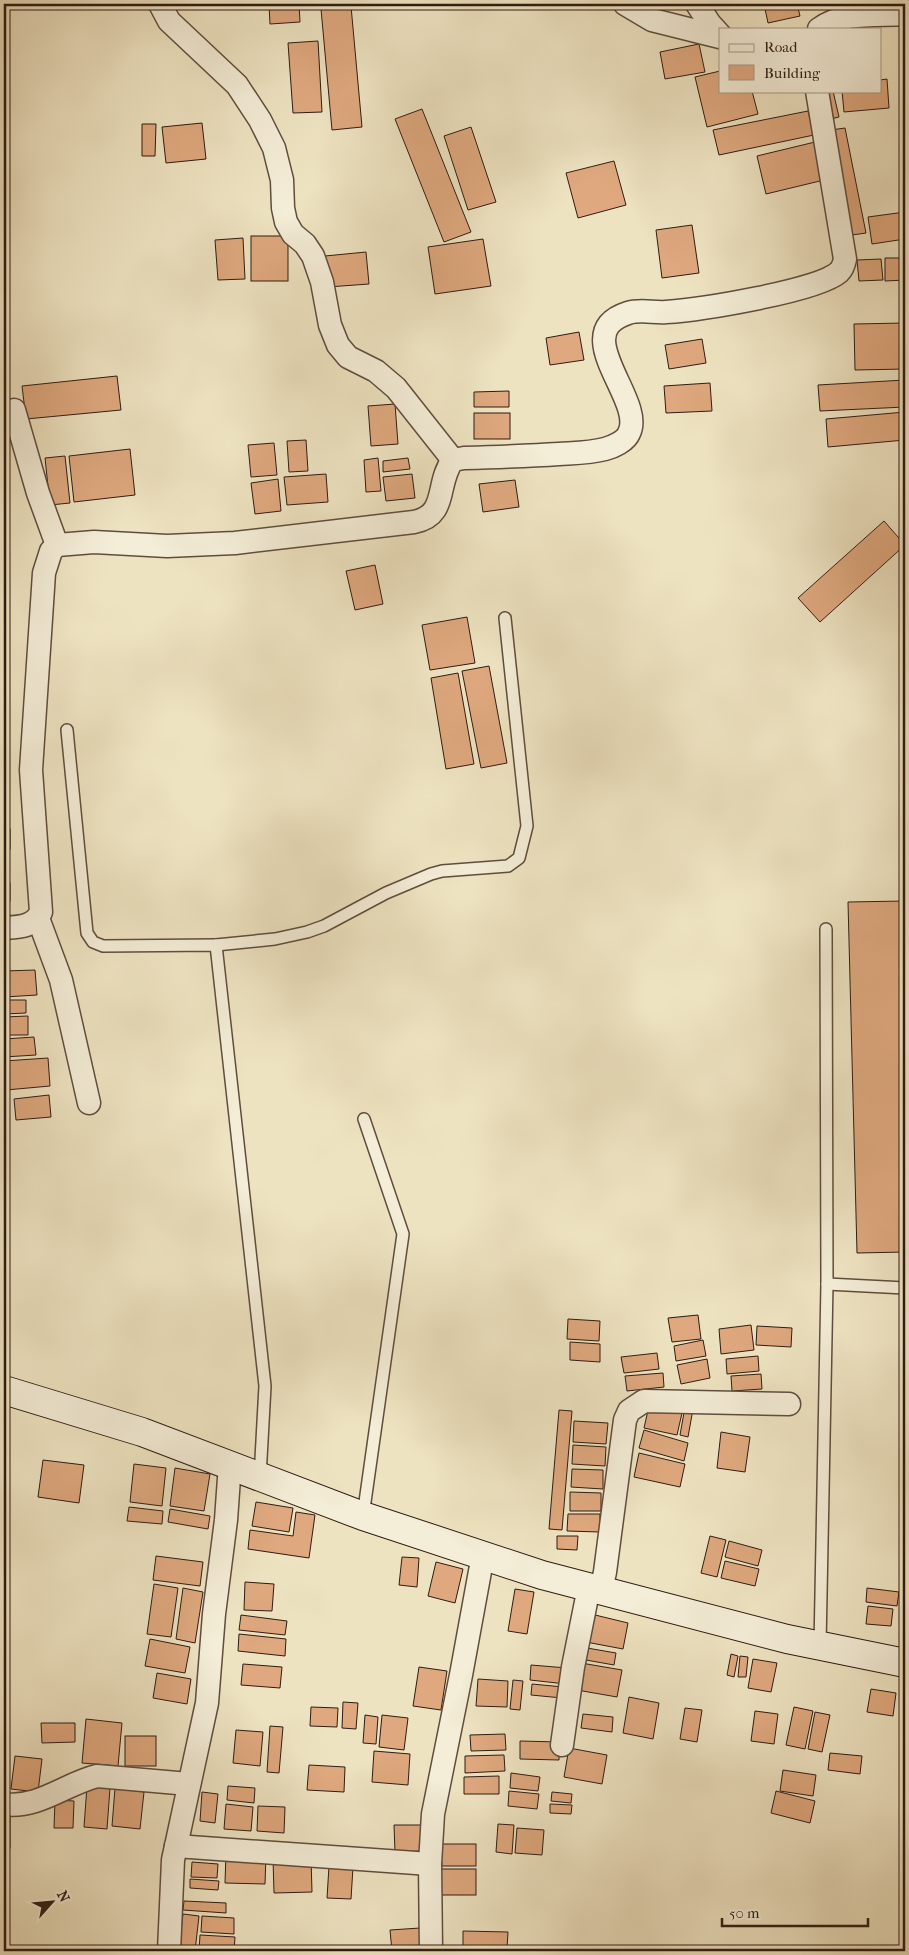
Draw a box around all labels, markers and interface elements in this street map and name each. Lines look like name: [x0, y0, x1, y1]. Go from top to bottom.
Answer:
legend: [719, 28, 882, 92]
text: Road: [764, 38, 798, 56]
text: Building: [764, 64, 821, 82]
north arrow: [28, 1878, 78, 1928]
text: N: [53, 1888, 73, 1905]
scale bar: [722, 1895, 868, 1927]
text: 50 m: [729, 1904, 760, 1922]

